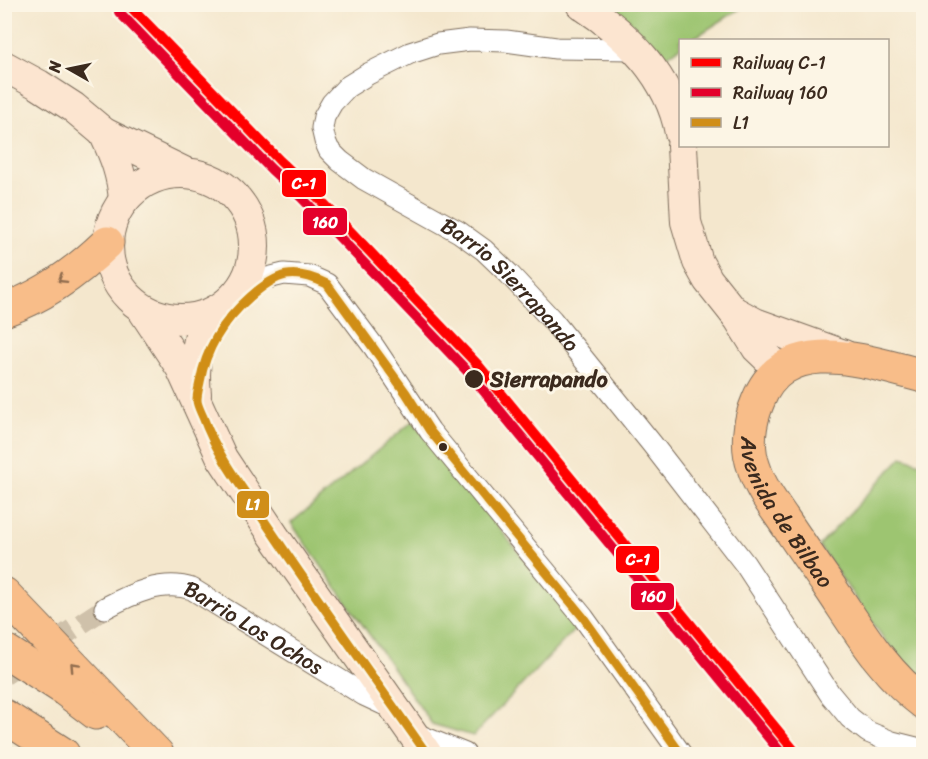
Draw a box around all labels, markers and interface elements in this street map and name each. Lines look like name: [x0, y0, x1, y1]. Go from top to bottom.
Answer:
north arrow: [39, 39, 99, 99]
legend: [679, 39, 889, 147]
text: Railway C-1: [733, 47, 826, 79]
text: N: [39, 58, 70, 75]
text: Railway 160: [733, 77, 828, 109]
text: L1: [733, 107, 749, 139]
line badge: C-1: [281, 169, 327, 198]
text: C-1: [291, 169, 316, 198]
line badge: 160: [302, 207, 348, 236]
street label: Barrio Sierrapando: [433, 207, 590, 361]
text: 160: [312, 208, 338, 237]
one-way arrow: [57, 272, 68, 283]
place label: Sierrapando: [489, 360, 608, 399]
marker: Sierrapando: [463, 368, 485, 390]
street label: Avenida de Bilbao: [729, 435, 844, 597]
unlabelled marker: [437, 441, 449, 453]
line badge: L1: [236, 490, 270, 519]
text: L1: [246, 490, 260, 519]
line badge: C-1: [615, 545, 660, 574]
text: C-1: [625, 545, 650, 574]
street label: Barrio Los Ochos: [179, 569, 331, 686]
line badge: 160: [630, 582, 675, 611]
text: 160: [640, 582, 666, 611]
one-way arrow: [70, 662, 81, 673]

